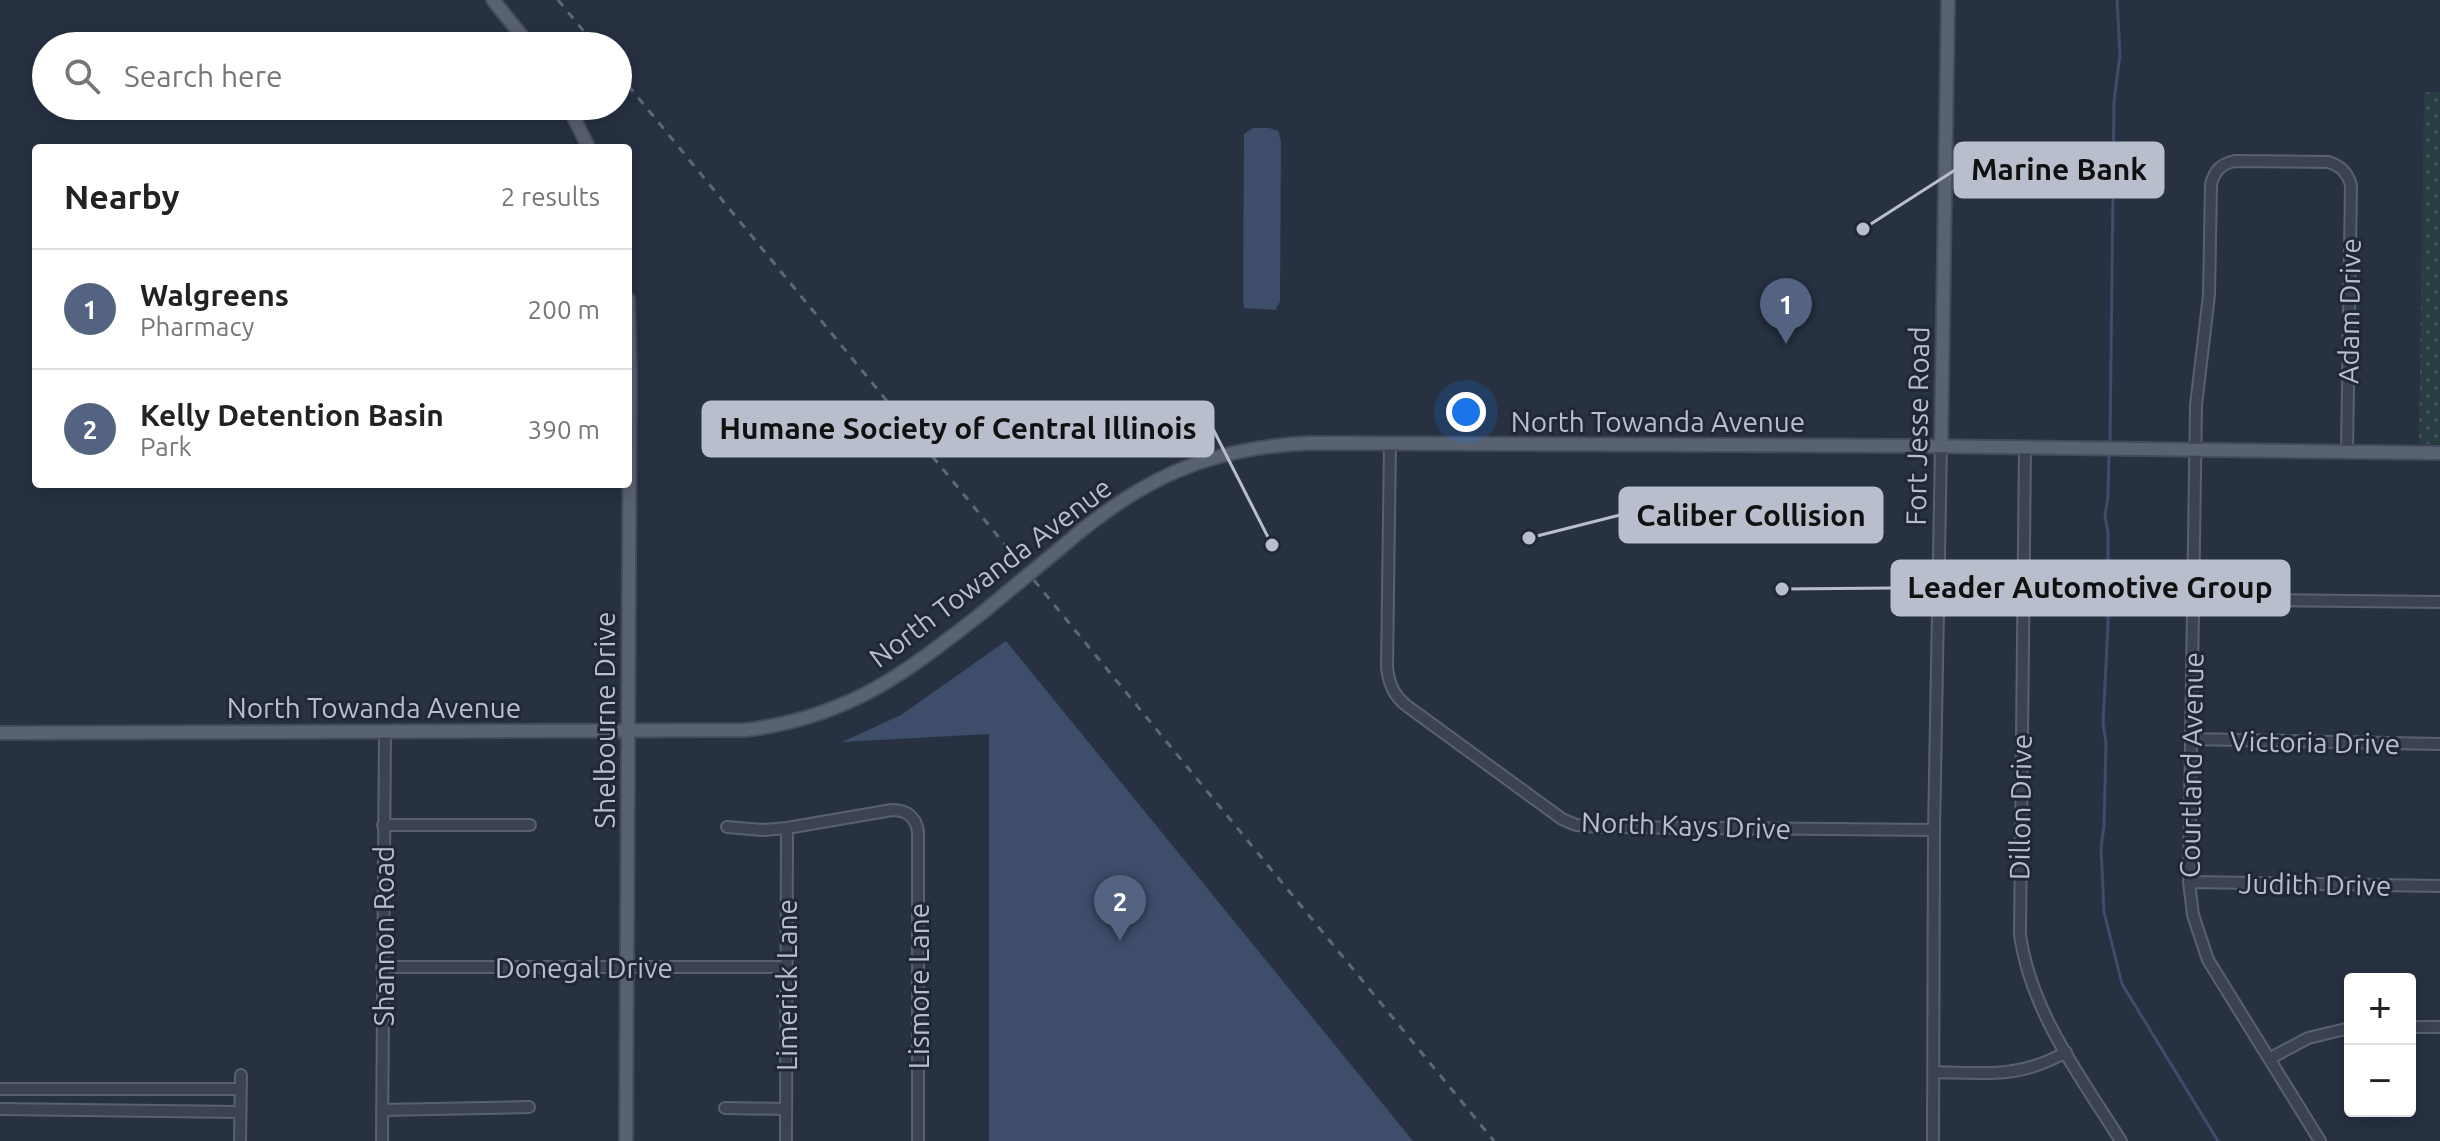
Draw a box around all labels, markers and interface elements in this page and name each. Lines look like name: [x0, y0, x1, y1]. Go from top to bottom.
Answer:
search box: [32, 32, 632, 120]
icon: search: [60, 54, 104, 98]
text: Search here: [124, 59, 283, 93]
callout: Marine Bank: [1955, 143, 2163, 197]
text: Marine Bank: [1971, 152, 2147, 186]
text: Nearby: [64, 177, 179, 215]
text: 2 results: [501, 182, 600, 211]
street label: Adam Drive: [2332, 238, 2366, 384]
text: Walgreens: [140, 278, 289, 312]
pin: 1: [1760, 278, 1812, 344]
text: 1: [83, 295, 97, 324]
text: 200 m: [528, 295, 600, 324]
text: Pharmacy: [140, 312, 254, 341]
street label: Fort Jesse Road: [1900, 326, 1934, 526]
your location: [1446, 392, 1486, 432]
text: Kelly Detention Basin: [140, 398, 444, 432]
callout: Humane Society of Central Illinois: [703, 402, 1213, 456]
street label: North Towanda Avenue: [1511, 406, 1805, 437]
text: Humane Society of Central Illinois: [719, 411, 1197, 445]
text: 2: [83, 415, 97, 444]
text: 390 m: [528, 415, 600, 444]
text: Park: [140, 432, 192, 461]
street label: North Towanda Avenue: [863, 471, 1117, 673]
callout: Caliber Collision: [1620, 488, 1882, 542]
text: Caliber Collision: [1636, 498, 1866, 532]
callout: Leader Automotive Group: [1892, 561, 2289, 615]
text: Leader Automotive Group: [1907, 570, 2273, 604]
street label: Shelbourne Drive: [589, 612, 620, 828]
street label: Courtland Avenue: [2174, 652, 2208, 878]
street label: North Towanda Avenue: [227, 692, 521, 723]
street label: Victoria Drive: [2230, 725, 2400, 759]
street label: Dillon Drive: [2003, 734, 2037, 880]
street label: North Kays Drive: [1581, 806, 1791, 844]
street label: Shannon Road: [368, 846, 399, 1026]
street label: Judith Drive: [2238, 867, 2392, 901]
pin: 2: [1094, 875, 1146, 941]
street label: Limerick Lane: [771, 899, 802, 1071]
street label: Lismore Lane: [903, 903, 934, 1069]
street label: Donegal Drive: [495, 952, 673, 983]
map controls: [2344, 973, 2416, 1117]
button: +: [2344, 973, 2416, 1045]
button: −: [2344, 1045, 2416, 1117]

